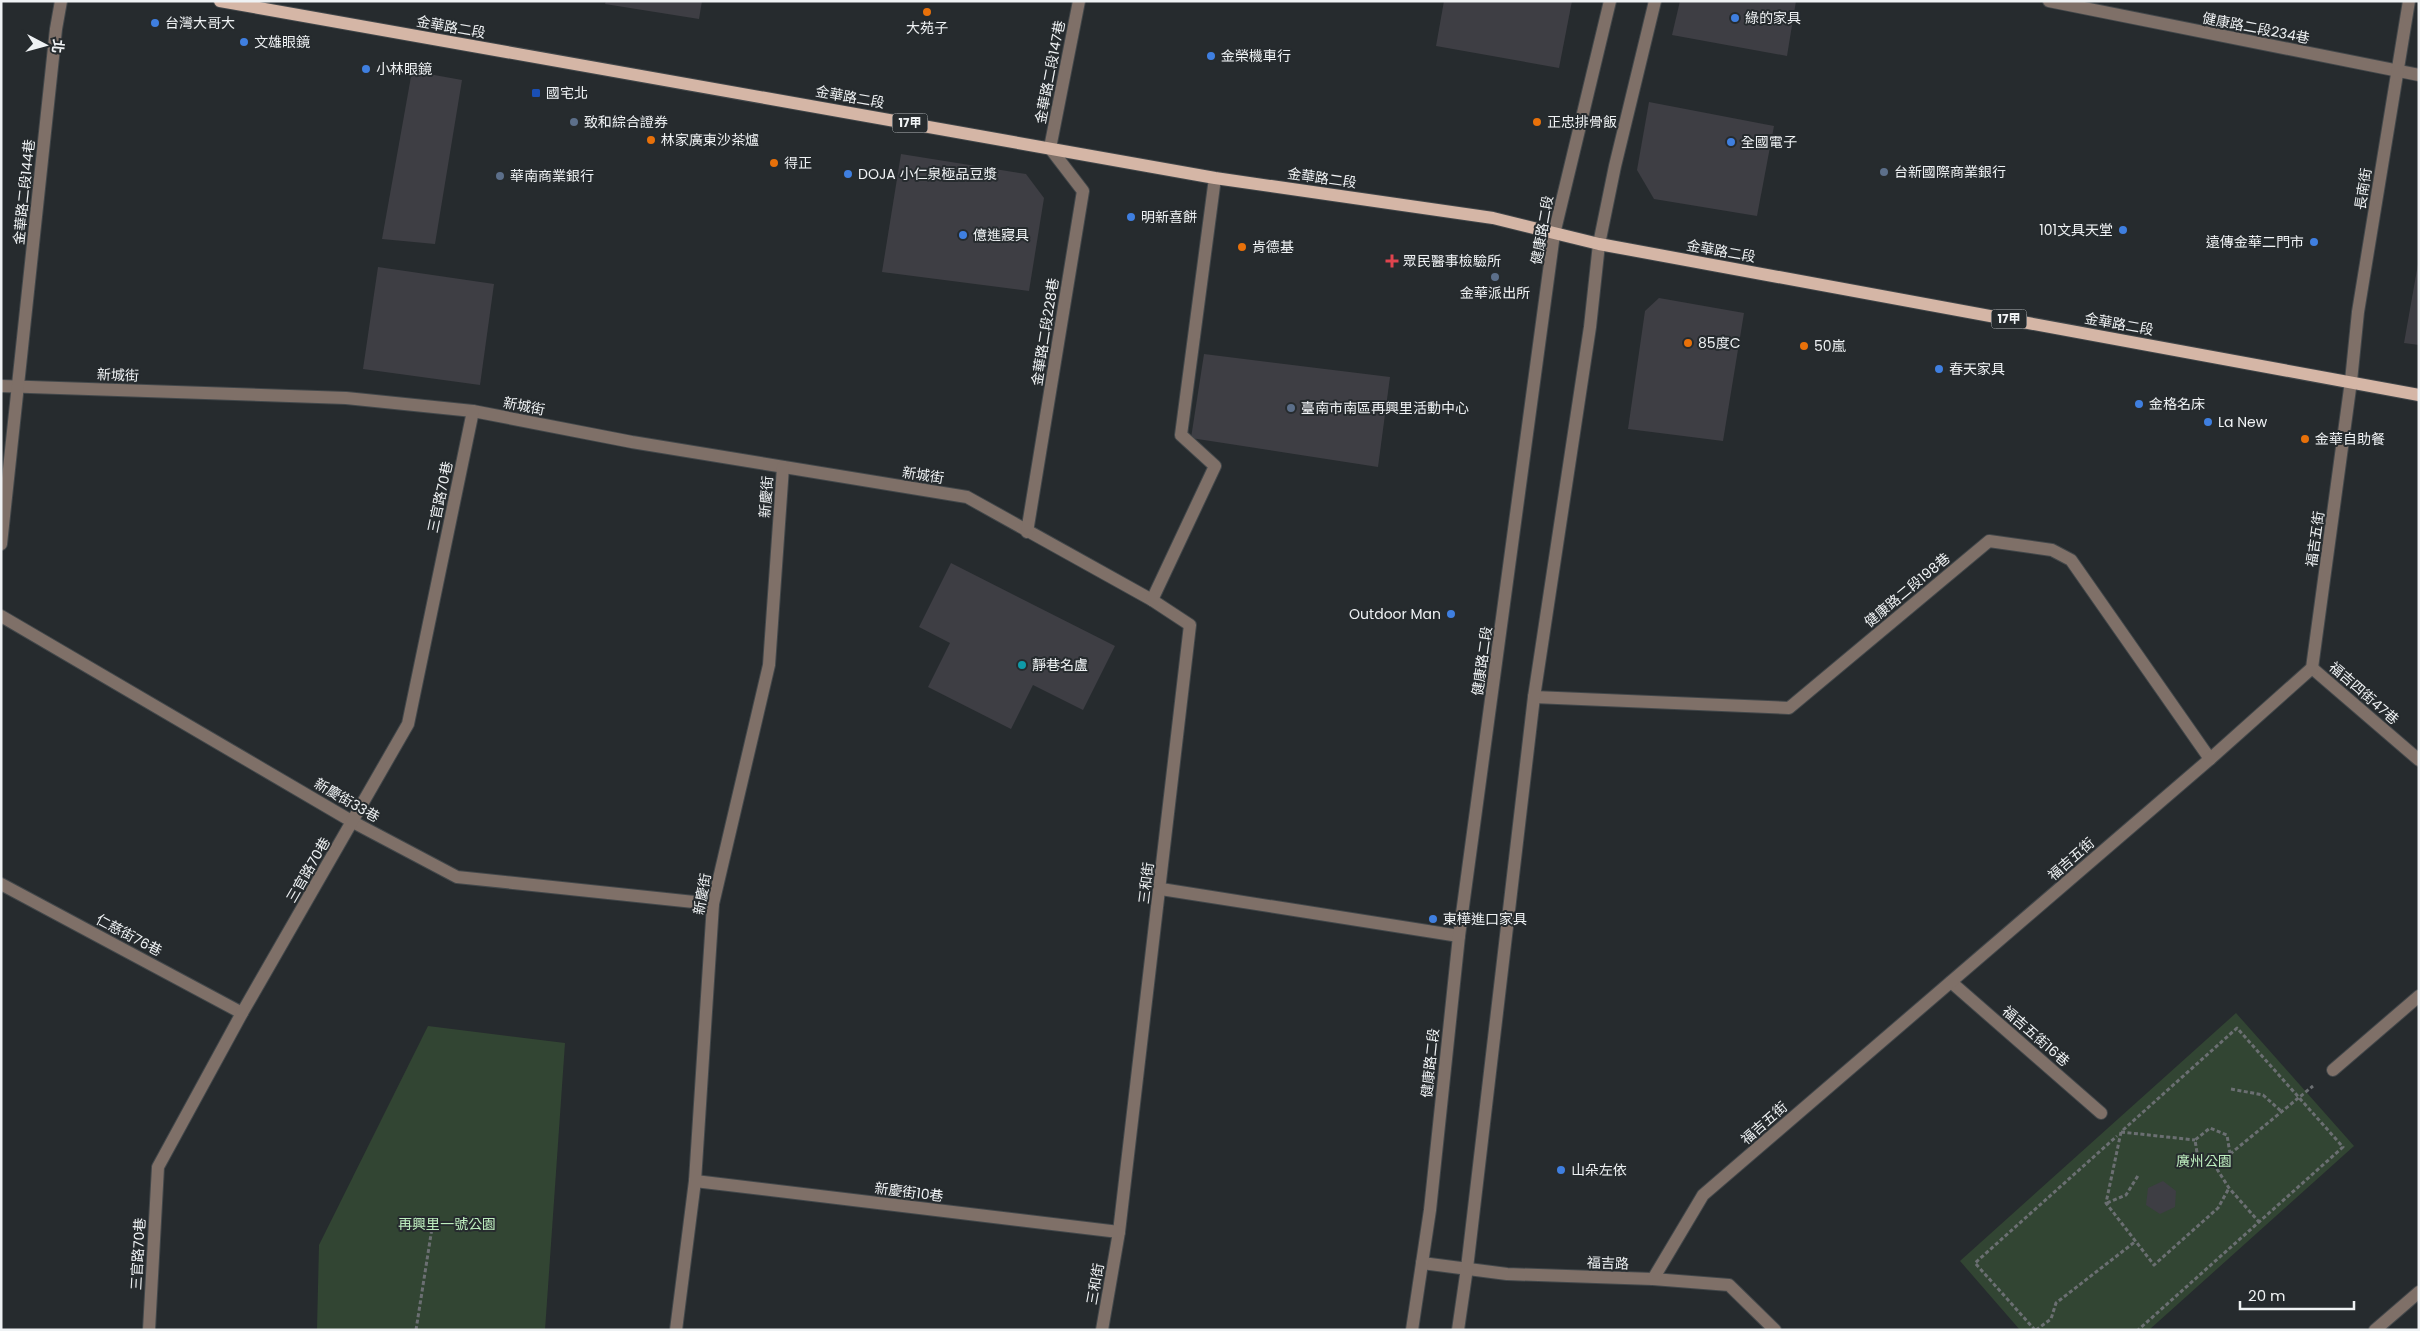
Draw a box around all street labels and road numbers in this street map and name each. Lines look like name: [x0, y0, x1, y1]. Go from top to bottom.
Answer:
street label: 健康路二段234巷: [2201, 8, 2311, 48]
street label: 金華路二段: [415, 11, 487, 43]
street label: 金華路二段147巷: [1030, 19, 1070, 125]
street label: 金華路二段: [814, 81, 886, 113]
road number: 17甲: [892, 114, 928, 132]
street label: 金華路二段144巷: [9, 138, 39, 246]
street label: 金華路二段: [1286, 163, 1358, 193]
street label: 長南街: [2350, 167, 2376, 211]
street label: 健康路二段: [1526, 194, 1558, 266]
street label: 金華路二段: [1685, 235, 1757, 267]
street label: 金華路二段228巷: [1027, 277, 1063, 387]
street label: 金華路二段: [2083, 308, 2155, 340]
road number: 17甲: [1992, 310, 2026, 328]
street label: 新城街: [97, 364, 139, 386]
street label: 新城街: [501, 392, 547, 420]
street label: 三官路70巷: [423, 459, 457, 535]
street label: 新城街: [901, 462, 945, 488]
street label: 新慶街: [755, 475, 777, 519]
street label: 福吉五街: [2301, 510, 2329, 568]
street label: 健康路二段198巷: [1860, 548, 1954, 632]
street label: 健康路二段: [1467, 625, 1497, 697]
street label: 福吉四街47巷: [2325, 657, 2403, 729]
street label: 新慶街33巷: [311, 773, 383, 827]
street label: 福吉五街: [2043, 833, 2099, 885]
street label: 三官路70巷: [281, 834, 335, 906]
street label: 三和街: [1134, 861, 1158, 905]
street label: 新慶街: [689, 872, 715, 916]
street label: 仁慈街76巷: [92, 909, 166, 961]
street label: 福吉五街16巷: [1998, 1001, 2074, 1071]
street label: 健康路二段: [1416, 1027, 1444, 1099]
street label: 福吉五街: [1736, 1097, 1792, 1149]
street label: 新慶街10巷: [873, 1178, 945, 1206]
street label: 三官路70巷: [126, 1217, 150, 1291]
street label: 福吉路: [1587, 1252, 1629, 1274]
street label: 三和街: [1082, 1262, 1108, 1306]

